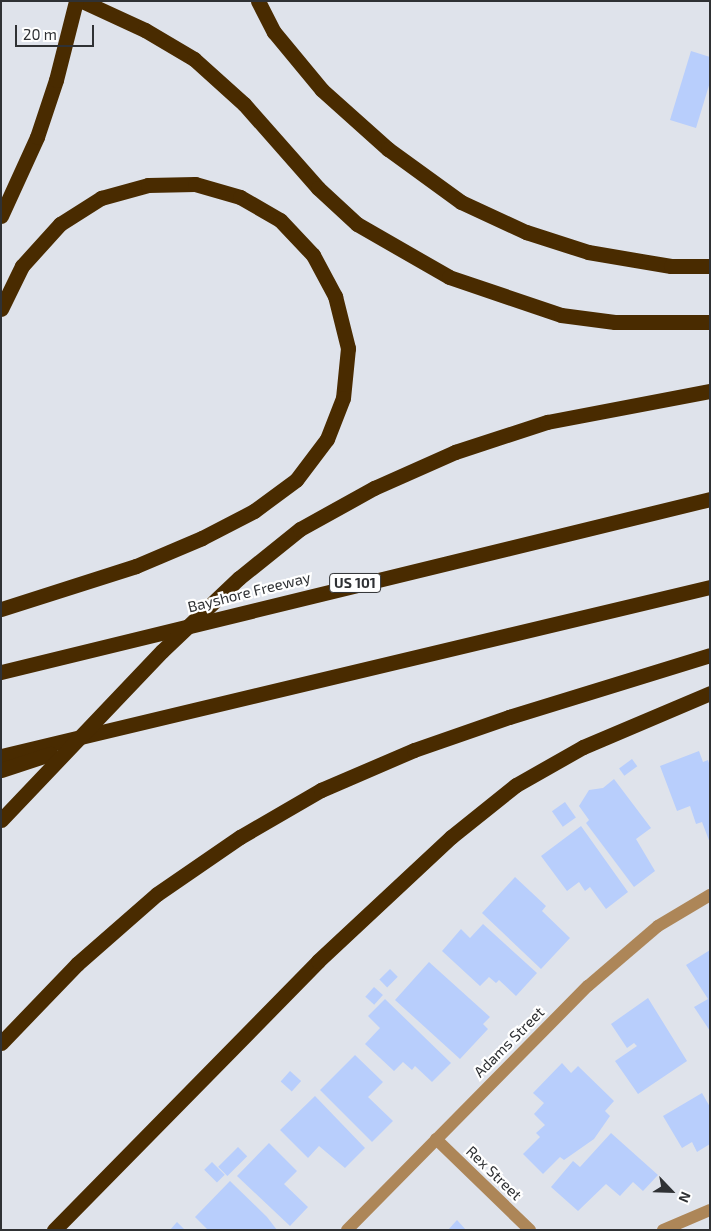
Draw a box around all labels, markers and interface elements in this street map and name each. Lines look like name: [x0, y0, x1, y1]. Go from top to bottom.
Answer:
scale bar: [18, 15, 96, 47]
text: 20 m: [23, 25, 57, 43]
street label: Bayshore Freeway: [186, 568, 312, 616]
road number: US 101: [329, 572, 381, 594]
street label: Adams Street: [470, 1003, 548, 1081]
street label: Rex Street: [462, 1142, 526, 1204]
north arrow: [646, 1166, 696, 1216]
text: N: [675, 1189, 695, 1205]

